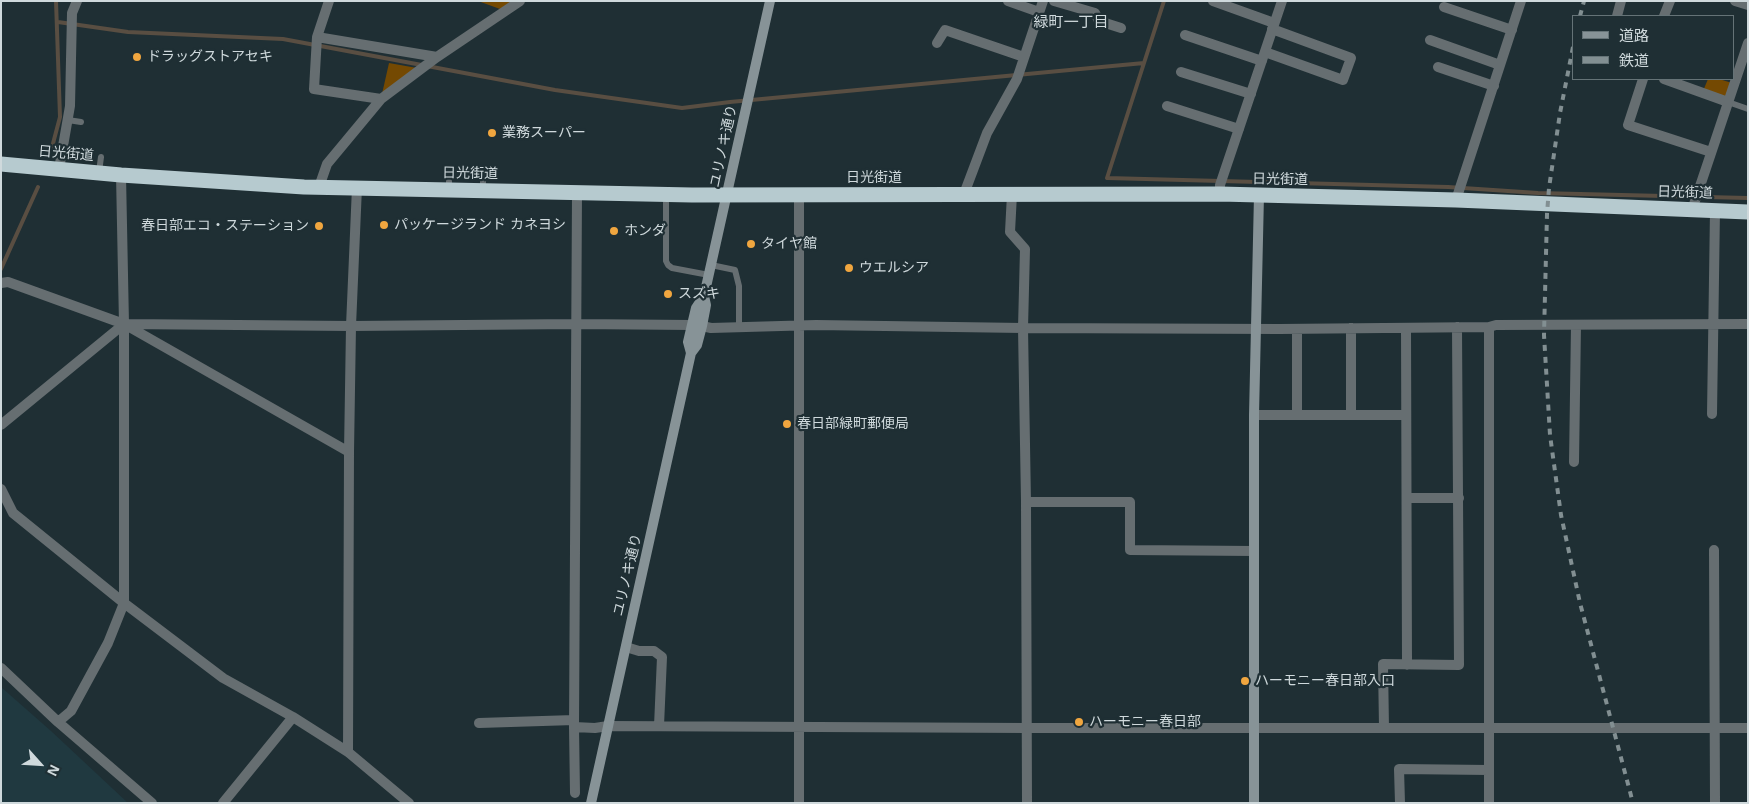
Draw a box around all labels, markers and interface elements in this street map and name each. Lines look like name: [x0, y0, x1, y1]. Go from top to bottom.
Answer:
district label: 緑町一丁目: [1034, 14, 1108, 32]
legend: [1572, 15, 1734, 80]
text: 道路: [1619, 27, 1649, 44]
place label: ドラッグストアセキ: [147, 49, 273, 65]
marker: ドラッグストアセキ: [131, 51, 143, 63]
text: 鉄道: [1619, 52, 1649, 69]
street label: ユリノキ通り: [707, 103, 741, 189]
place label: 業務スーパー: [502, 125, 586, 141]
marker: 業務スーパー: [486, 127, 498, 139]
street label: 日光街道: [37, 143, 95, 165]
street label: 日光街道: [442, 165, 498, 183]
street label: 日光街道: [846, 170, 902, 186]
street label: 日光街道: [1252, 171, 1308, 189]
street label: 日光街道: [1657, 184, 1713, 202]
place label: パッケージランド カネヨシ: [394, 217, 566, 233]
place label: 春日部エコ・ステーション: [141, 218, 309, 234]
marker: パッケージランド カネヨシ: [378, 219, 390, 231]
marker: 春日部エコ・ステーション: [313, 220, 325, 232]
place label: ホンダ: [624, 223, 666, 239]
marker: ホンダ: [608, 225, 620, 237]
place label: タイヤ館: [761, 236, 817, 252]
marker: タイヤ館: [745, 238, 757, 250]
place label: ウエルシア: [859, 260, 929, 276]
marker: ウエルシア: [843, 262, 855, 274]
place label: スズキ: [678, 286, 720, 302]
marker: スズキ: [662, 288, 674, 300]
place label: 春日部緑町郵便局: [797, 416, 909, 432]
marker: 春日部緑町郵便局: [781, 418, 793, 430]
street label: ユリノキ通り: [610, 532, 646, 618]
place label: ハーモニー春日部入口: [1255, 673, 1395, 689]
marker: ハーモニー春日部入口: [1239, 675, 1251, 687]
place label: ハーモニー春日部: [1089, 714, 1201, 730]
marker: ハーモニー春日部: [1073, 716, 1085, 728]
north arrow: [15, 739, 65, 789]
text: N: [44, 763, 63, 779]

